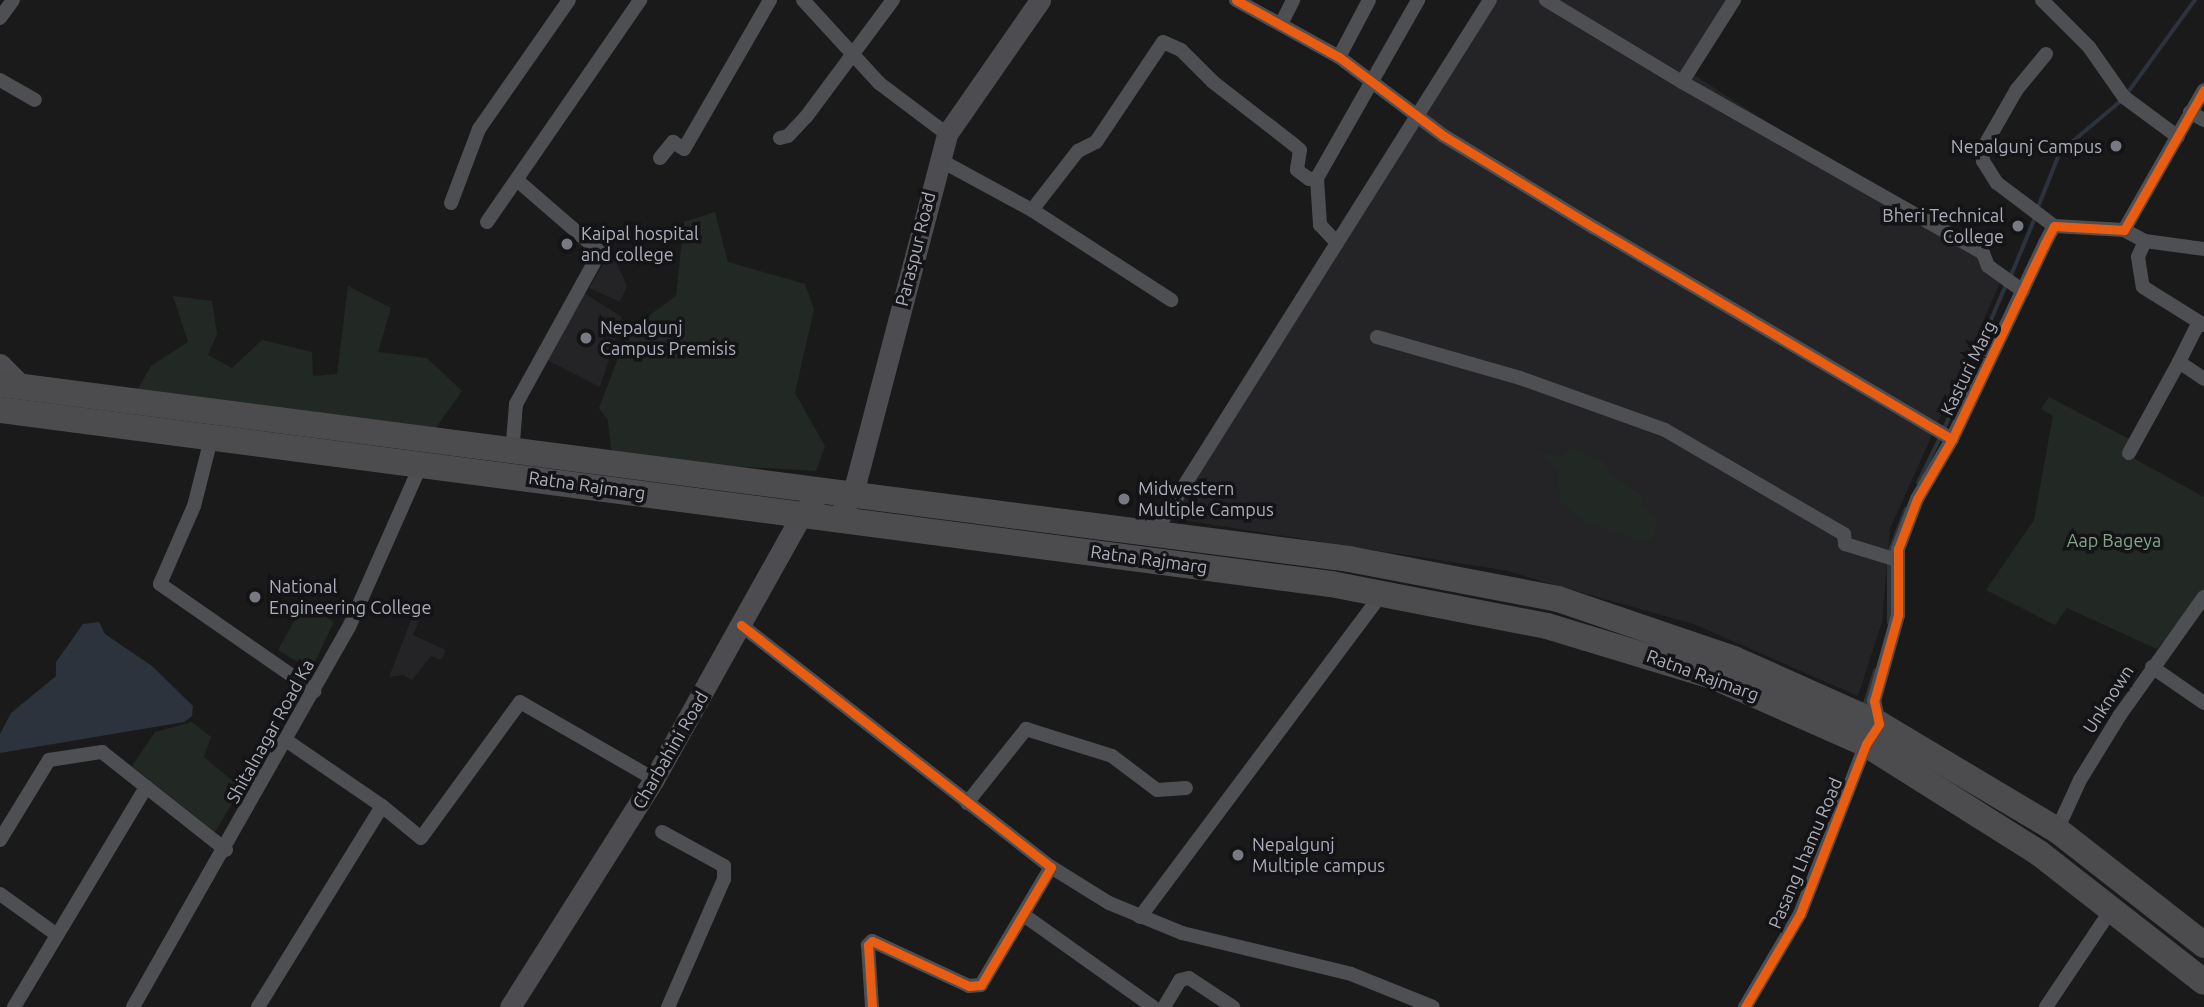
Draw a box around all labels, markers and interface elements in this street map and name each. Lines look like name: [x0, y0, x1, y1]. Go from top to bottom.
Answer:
place label: Nepalgunj Campus: [1951, 135, 2102, 157]
marker: Nepalgunj Campus: [2108, 138, 2124, 154]
street label: Paraspur Road: [890, 190, 940, 308]
place label: Bheri Technical College: [1882, 205, 2004, 248]
marker: Bheri Technical College: [2010, 218, 2026, 234]
place label: Kaipal hospital and college: [581, 223, 699, 266]
marker: Kaipal hospital and college: [559, 236, 575, 252]
place label: Nepalgunj Campus Premisis: [600, 317, 736, 360]
street label: Kasturi Marg: [1936, 317, 2000, 419]
marker: Nepalgunj Campus Premisis: [578, 330, 594, 346]
street label: Ratna Rajmarg: [527, 466, 647, 504]
place label: Midwestern Multiple Campus: [1138, 478, 1274, 520]
marker: Midwestern Multiple Campus: [1116, 491, 1132, 507]
park label: Aap Bageya: [2067, 529, 2161, 551]
street label: Ratna Rajmarg: [1089, 540, 1209, 578]
place label: National Engineering College: [269, 576, 431, 618]
marker: National Engineering College: [247, 589, 263, 605]
street label: Ratna Rajmarg: [1644, 645, 1762, 705]
street label: Shitalnagar Road Ka: [222, 655, 318, 807]
street label: Unknown: [2078, 661, 2138, 737]
street label: Charbahini Road: [628, 687, 712, 813]
street label: Pasang Lhamu Road: [1763, 774, 1847, 932]
place label: Nepalgunj Multiple campus: [1252, 834, 1385, 876]
marker: Nepalgunj Multiple campus: [1230, 847, 1246, 863]

